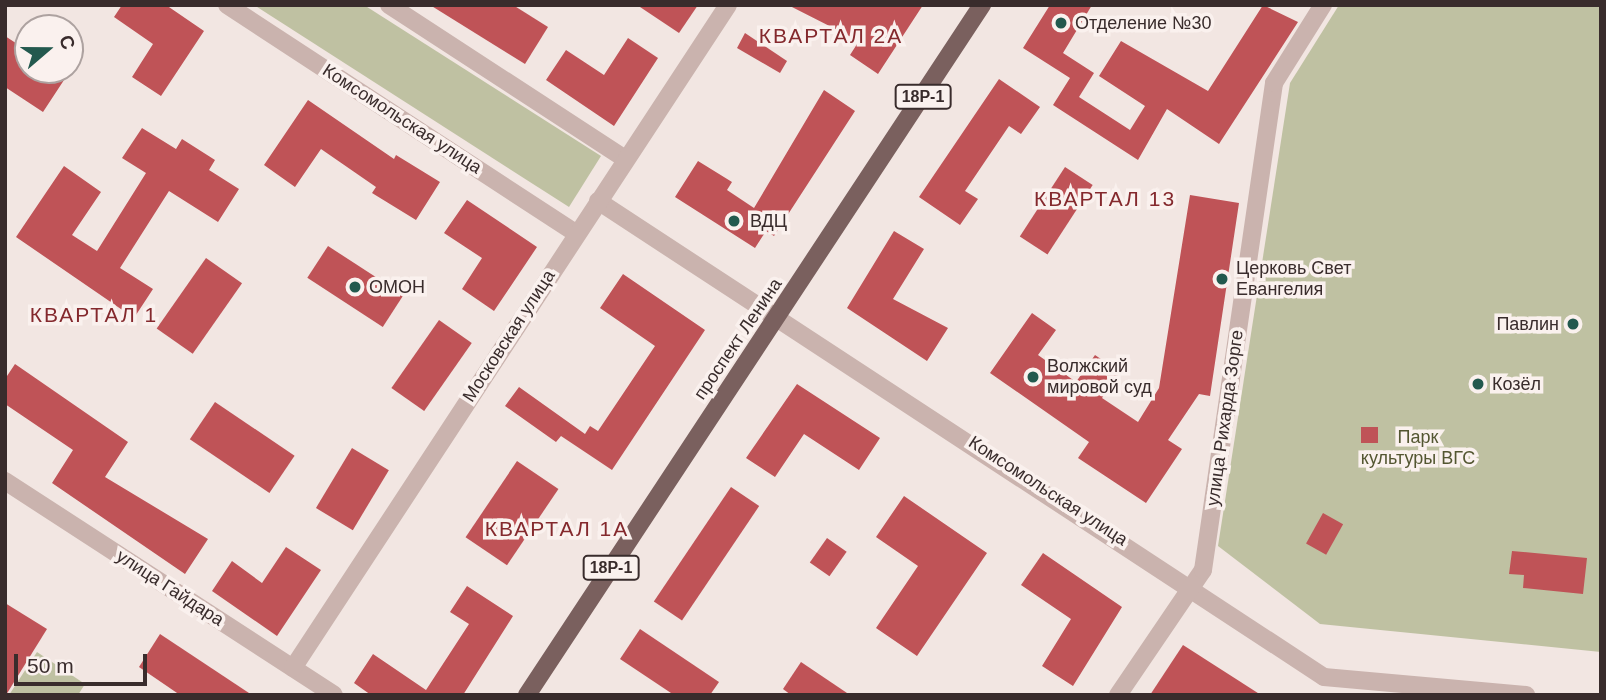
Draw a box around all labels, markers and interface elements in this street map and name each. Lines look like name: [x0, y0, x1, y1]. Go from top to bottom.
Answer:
place label: Отделение №30: [1075, 12, 1211, 34]
north arrow: [14, 14, 84, 84]
marker: Отделение №30: [1053, 15, 1069, 31]
district label: КВАРТАЛ 2А: [760, 23, 902, 49]
text: С: [55, 32, 80, 52]
street label: Комсомольская улица: [318, 59, 486, 179]
road number: 18Р-1: [893, 85, 953, 110]
district label: КВАРТАЛ 13: [1035, 186, 1175, 212]
place label: ВДЦ: [750, 210, 787, 232]
marker: ВДЦ: [724, 211, 744, 231]
place label: Церковь Свет Евангелия: [1236, 258, 1351, 300]
street label: Московская улица: [458, 266, 560, 406]
marker: Церковь Свет Евангелия: [1214, 271, 1230, 287]
street label: проспект Ленина: [689, 274, 787, 404]
place label: ОМОН: [369, 276, 425, 298]
marker: ОМОН: [347, 279, 363, 295]
district label: КВАРТАЛ 1: [31, 302, 157, 328]
place label: Павлин: [1496, 313, 1559, 335]
marker: Павлин: [1565, 316, 1581, 332]
street label: улица Рихарда Зорге: [1202, 329, 1248, 507]
place label: Волжский мировой суд: [1047, 356, 1152, 398]
marker: Волжский мировой суд: [1025, 369, 1041, 385]
place label: Козёл: [1492, 373, 1541, 395]
marker: Козёл: [1470, 376, 1486, 392]
park label: Парк культуры ВГС: [1361, 427, 1475, 470]
street label: Комсомольская улица: [964, 431, 1132, 551]
district label: КВАРТАЛ 1А: [486, 516, 628, 542]
street label: улица Гайдара: [112, 545, 228, 631]
road number: 18Р-1: [581, 555, 641, 580]
scale bar: [18, 640, 150, 684]
text: 50 m: [27, 654, 74, 677]

